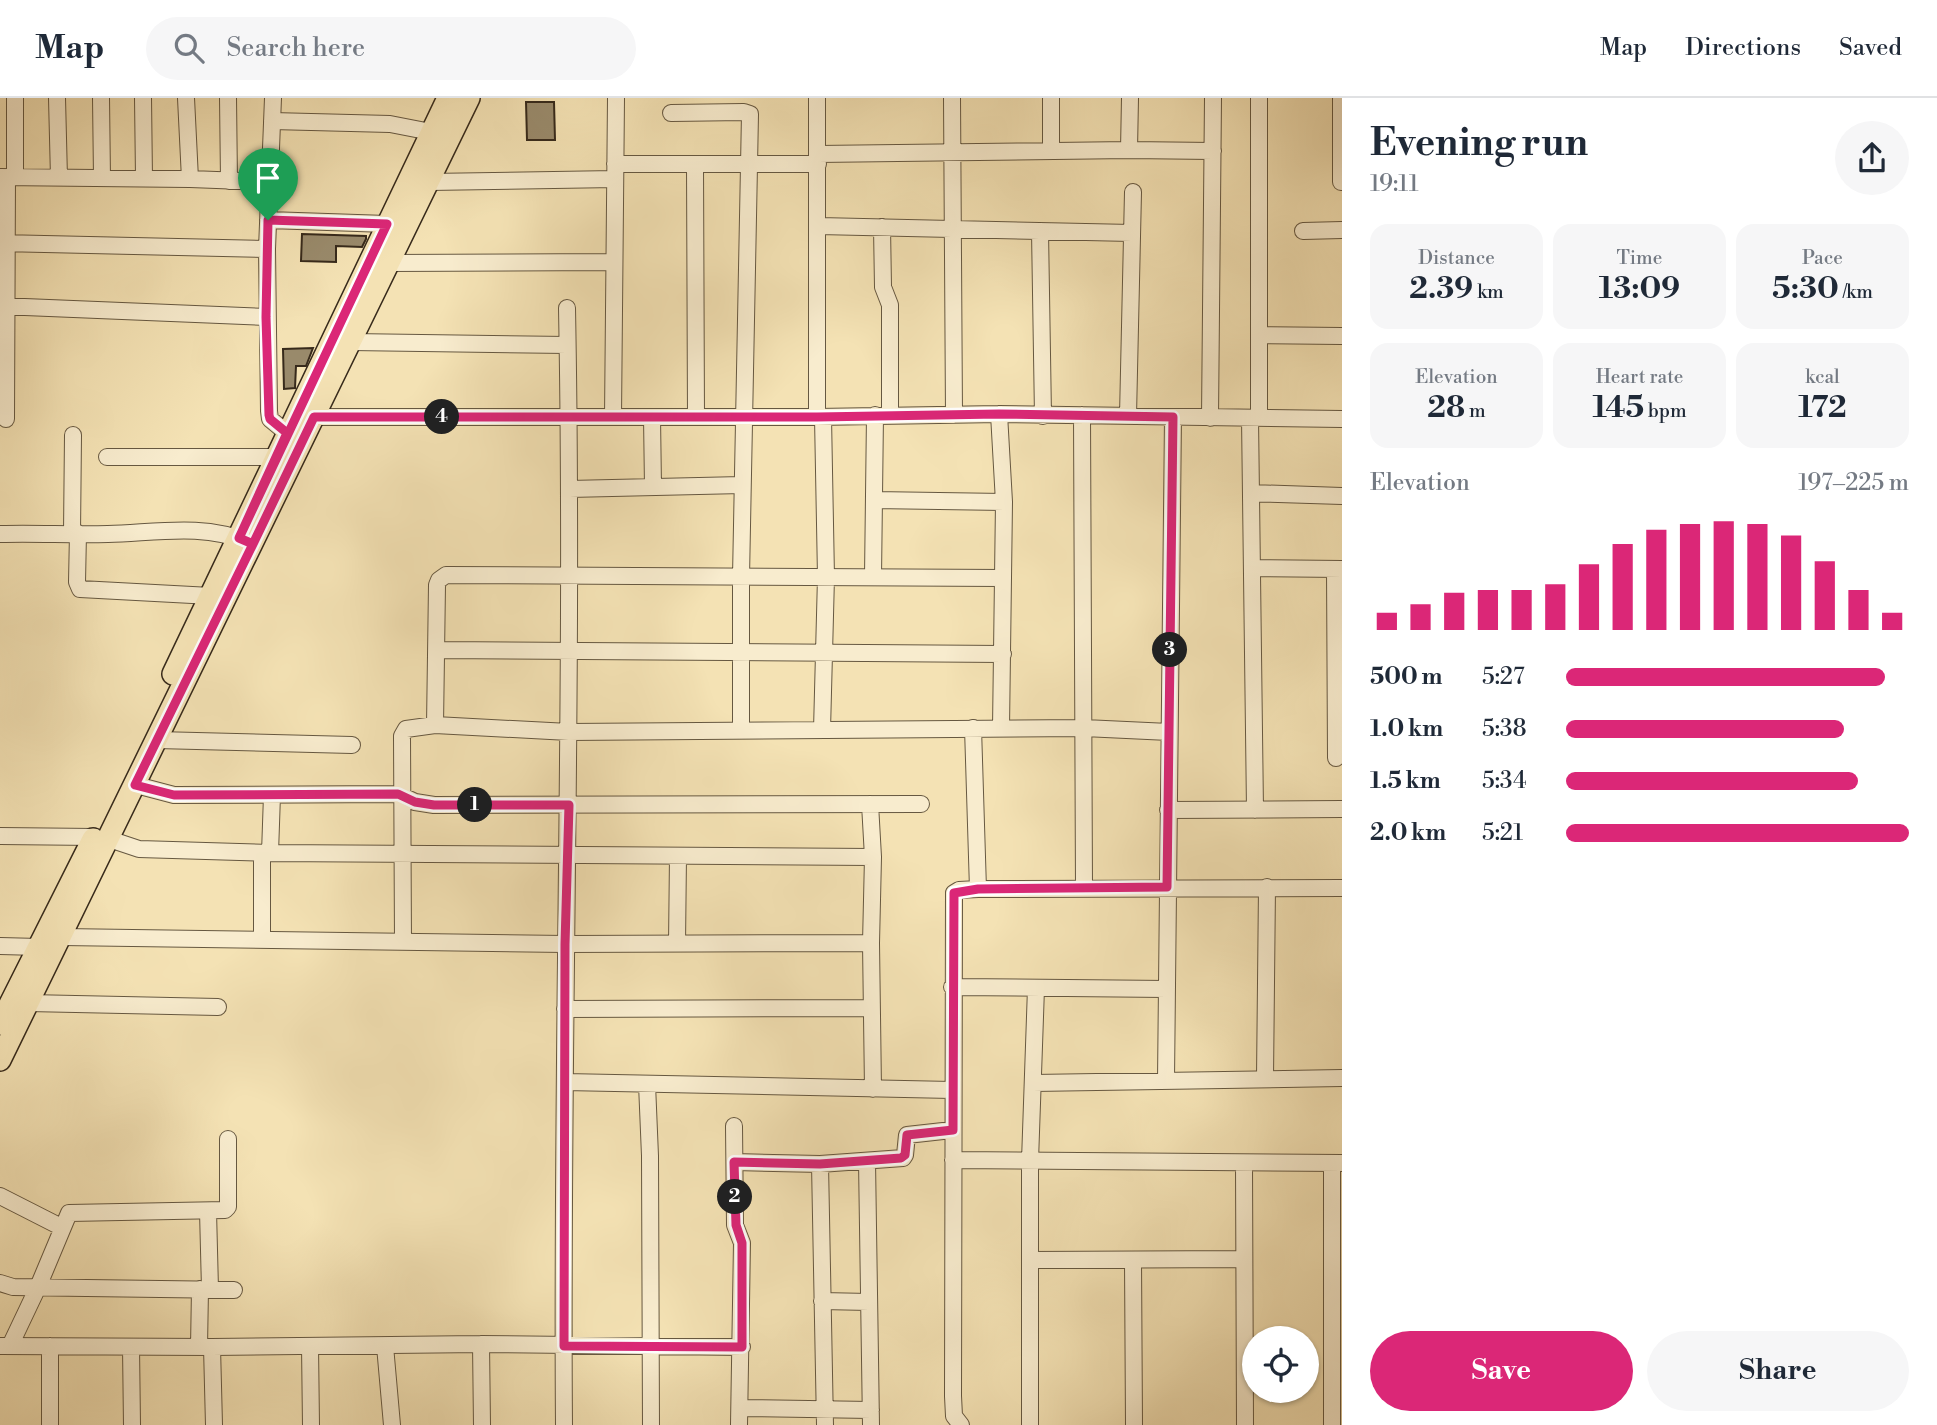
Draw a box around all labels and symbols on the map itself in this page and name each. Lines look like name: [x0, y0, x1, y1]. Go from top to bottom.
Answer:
pin: [238, 148, 298, 220]
pin: 4: [424, 400, 460, 434]
pin: 3: [1152, 632, 1188, 668]
pin: 1: [458, 788, 492, 822]
pin: 2: [718, 1180, 752, 1214]

